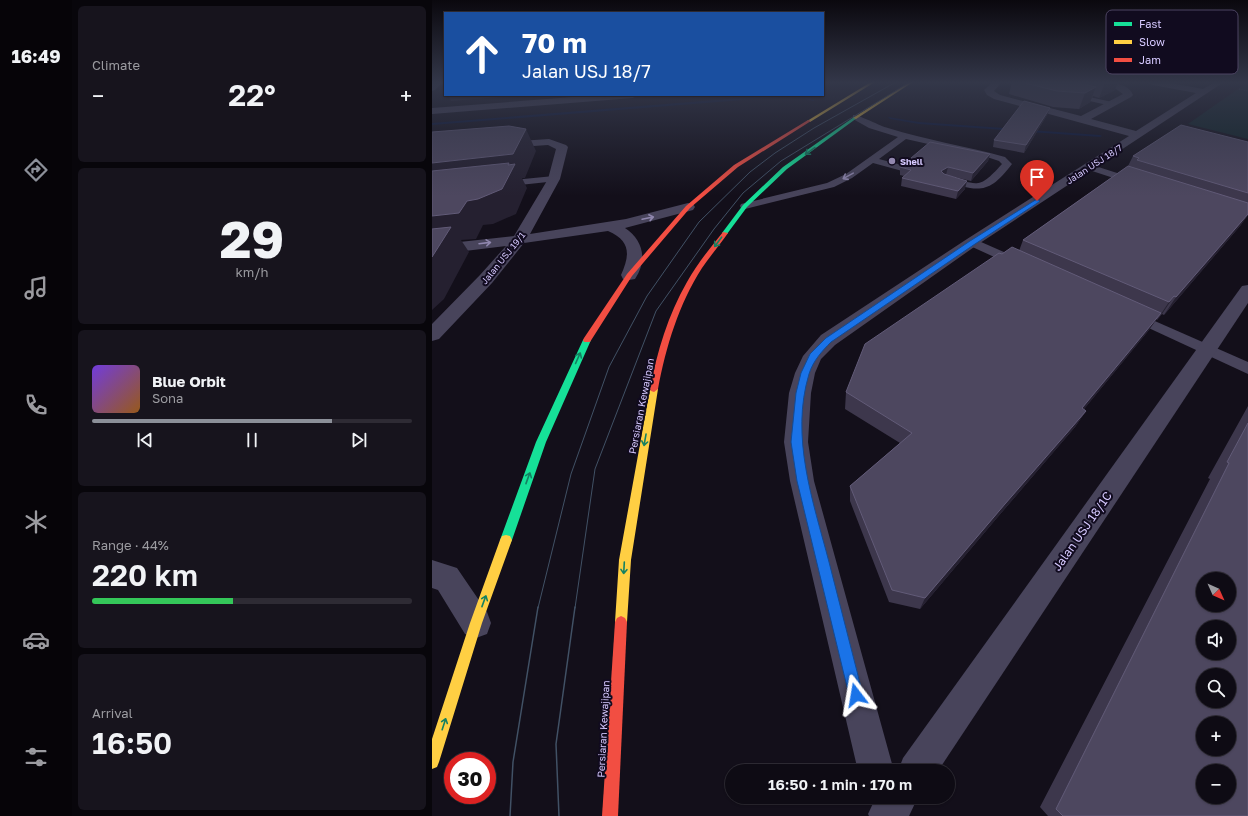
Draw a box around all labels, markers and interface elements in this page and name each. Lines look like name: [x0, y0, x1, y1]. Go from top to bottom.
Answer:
legend: [1106, 10, 1238, 74]
text: Fast: [1139, 17, 1162, 30]
text: 70 m: [522, 26, 587, 59]
icon: ahead: [456, 28, 508, 80]
text: Slow: [1139, 35, 1165, 48]
text: 16:49: [11, 45, 61, 67]
text: Jam: [1139, 53, 1161, 66]
text: Climate: [92, 57, 140, 73]
text: Jalan USJ 18/7: [522, 60, 651, 82]
text: 22°: [228, 77, 276, 113]
text: −: [92, 82, 104, 109]
text: +: [400, 82, 412, 109]
street label: Jalan USJ 18/7: [1064, 142, 1124, 186]
one-way arrow: [804, 146, 815, 155]
icon: directions: [22, 156, 50, 184]
marker: Shell: [887, 156, 897, 166]
place label: Shell: [900, 156, 923, 167]
pin: [1020, 160, 1054, 201]
icon: arrive: [1026, 166, 1048, 188]
one-way arrow: [842, 173, 854, 181]
text: 29: [220, 207, 284, 269]
one-way arrow: [641, 214, 654, 222]
street label: Jalan USJ 19/1: [479, 229, 528, 286]
one-way arrow: [714, 236, 722, 247]
one-way arrow: [478, 239, 491, 247]
text: km/h: [235, 264, 269, 280]
icon: music: [22, 274, 50, 302]
one-way arrow: [575, 353, 582, 365]
street label: Persiaran Kewajipan: [626, 357, 656, 455]
text: Blue Orbit: [152, 372, 226, 390]
text: Sona: [152, 390, 183, 406]
icon: phone: [22, 391, 50, 419]
icon: previous: [134, 429, 156, 451]
icon: pause: [241, 429, 263, 451]
icon: next: [348, 429, 370, 451]
one-way arrow: [641, 433, 649, 446]
one-way arrow: [524, 473, 532, 485]
street label: Jalan USJ 18/1C: [1049, 488, 1115, 574]
icon: climate: [22, 508, 50, 536]
text: Range · 44%: [92, 537, 169, 553]
text: 220 km: [92, 557, 198, 593]
one-way arrow: [621, 561, 628, 574]
north arrow: [1196, 572, 1236, 612]
map controls: [1196, 572, 1236, 804]
one-way arrow: [481, 595, 489, 607]
button: sound: [1196, 620, 1236, 660]
icon: car: [22, 626, 50, 654]
button: search: [1196, 668, 1236, 708]
position arrow: [835, 674, 877, 716]
street label: Persiaran Kewajipan: [594, 680, 612, 778]
text: Arrival: [92, 705, 133, 721]
button: +: [1196, 716, 1236, 756]
one-way arrow: [441, 718, 448, 731]
text: 16:50: [92, 725, 172, 761]
icon: filters: [22, 743, 50, 771]
speed limit sign: 30: [444, 752, 496, 804]
button: −: [1196, 764, 1236, 804]
text: 16:50 · 1 min · 170 m: [768, 775, 912, 793]

